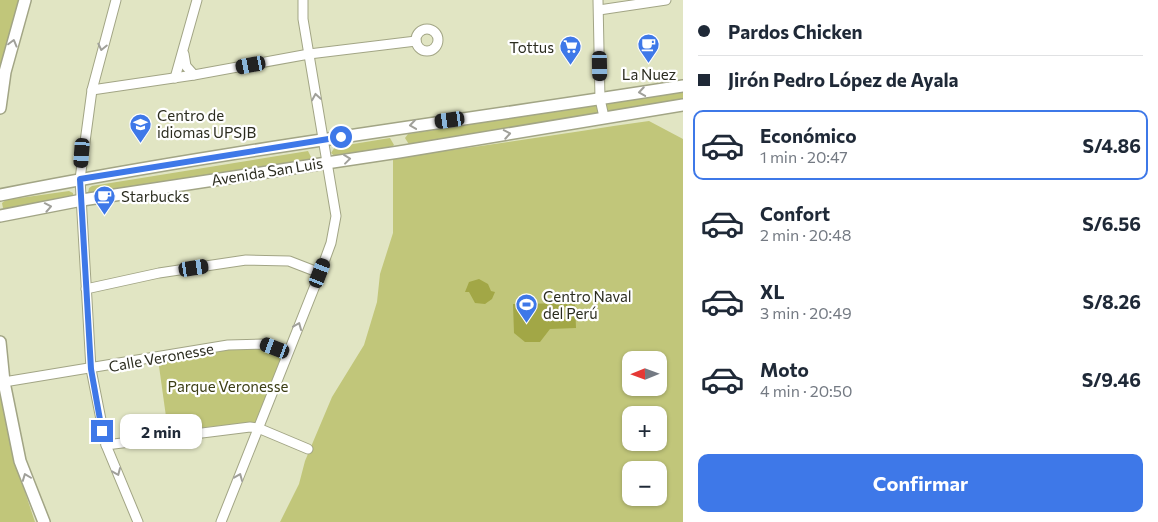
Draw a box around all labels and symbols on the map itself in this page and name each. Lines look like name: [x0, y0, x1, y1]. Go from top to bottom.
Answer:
cafe icon: La Nuez: [637, 33, 661, 64]
supermarket icon: Tottus: [558, 35, 582, 66]
place label: Tottus: [509, 38, 554, 56]
one-way arrow: [7, 39, 18, 48]
one-way arrow: [97, 42, 108, 51]
car: [592, 51, 607, 81]
car: [234, 55, 267, 75]
place label: La Nuez: [622, 65, 676, 83]
one-way arrow: [637, 87, 646, 97]
one-way arrow: [311, 92, 321, 101]
place label: Centro de idiomas UPSJB: [157, 106, 256, 141]
car: [434, 110, 465, 130]
school or university icon: Centro de idiomas UPSJB: [129, 112, 153, 143]
one-way arrow: [409, 120, 417, 130]
route start: [330, 126, 352, 148]
one-way arrow: [503, 130, 511, 140]
car: [73, 138, 90, 168]
street label: Avenida San Luis: [210, 153, 324, 189]
one-way arrow: [343, 154, 351, 165]
cafe icon: Starbucks: [93, 184, 117, 215]
place label: Starbucks: [121, 187, 189, 205]
one-way arrow: [43, 202, 52, 212]
car: [307, 256, 332, 290]
car: [178, 258, 209, 278]
place label: Centro Naval del Perú: [543, 287, 632, 322]
sports icon: Centro Naval del Perú: [515, 293, 539, 324]
one-way arrow: [293, 322, 303, 330]
car: [258, 336, 291, 360]
street label: Calle Veronesse: [107, 339, 215, 375]
north arrow: [622, 351, 668, 396]
park label: Parque Veronesse: [168, 377, 288, 395]
callout: 2 min: [120, 414, 202, 448]
route end: [91, 420, 113, 442]
one-way arrow: [111, 467, 121, 476]
one-way arrow: [22, 473, 32, 481]
one-way arrow: [233, 473, 243, 482]

